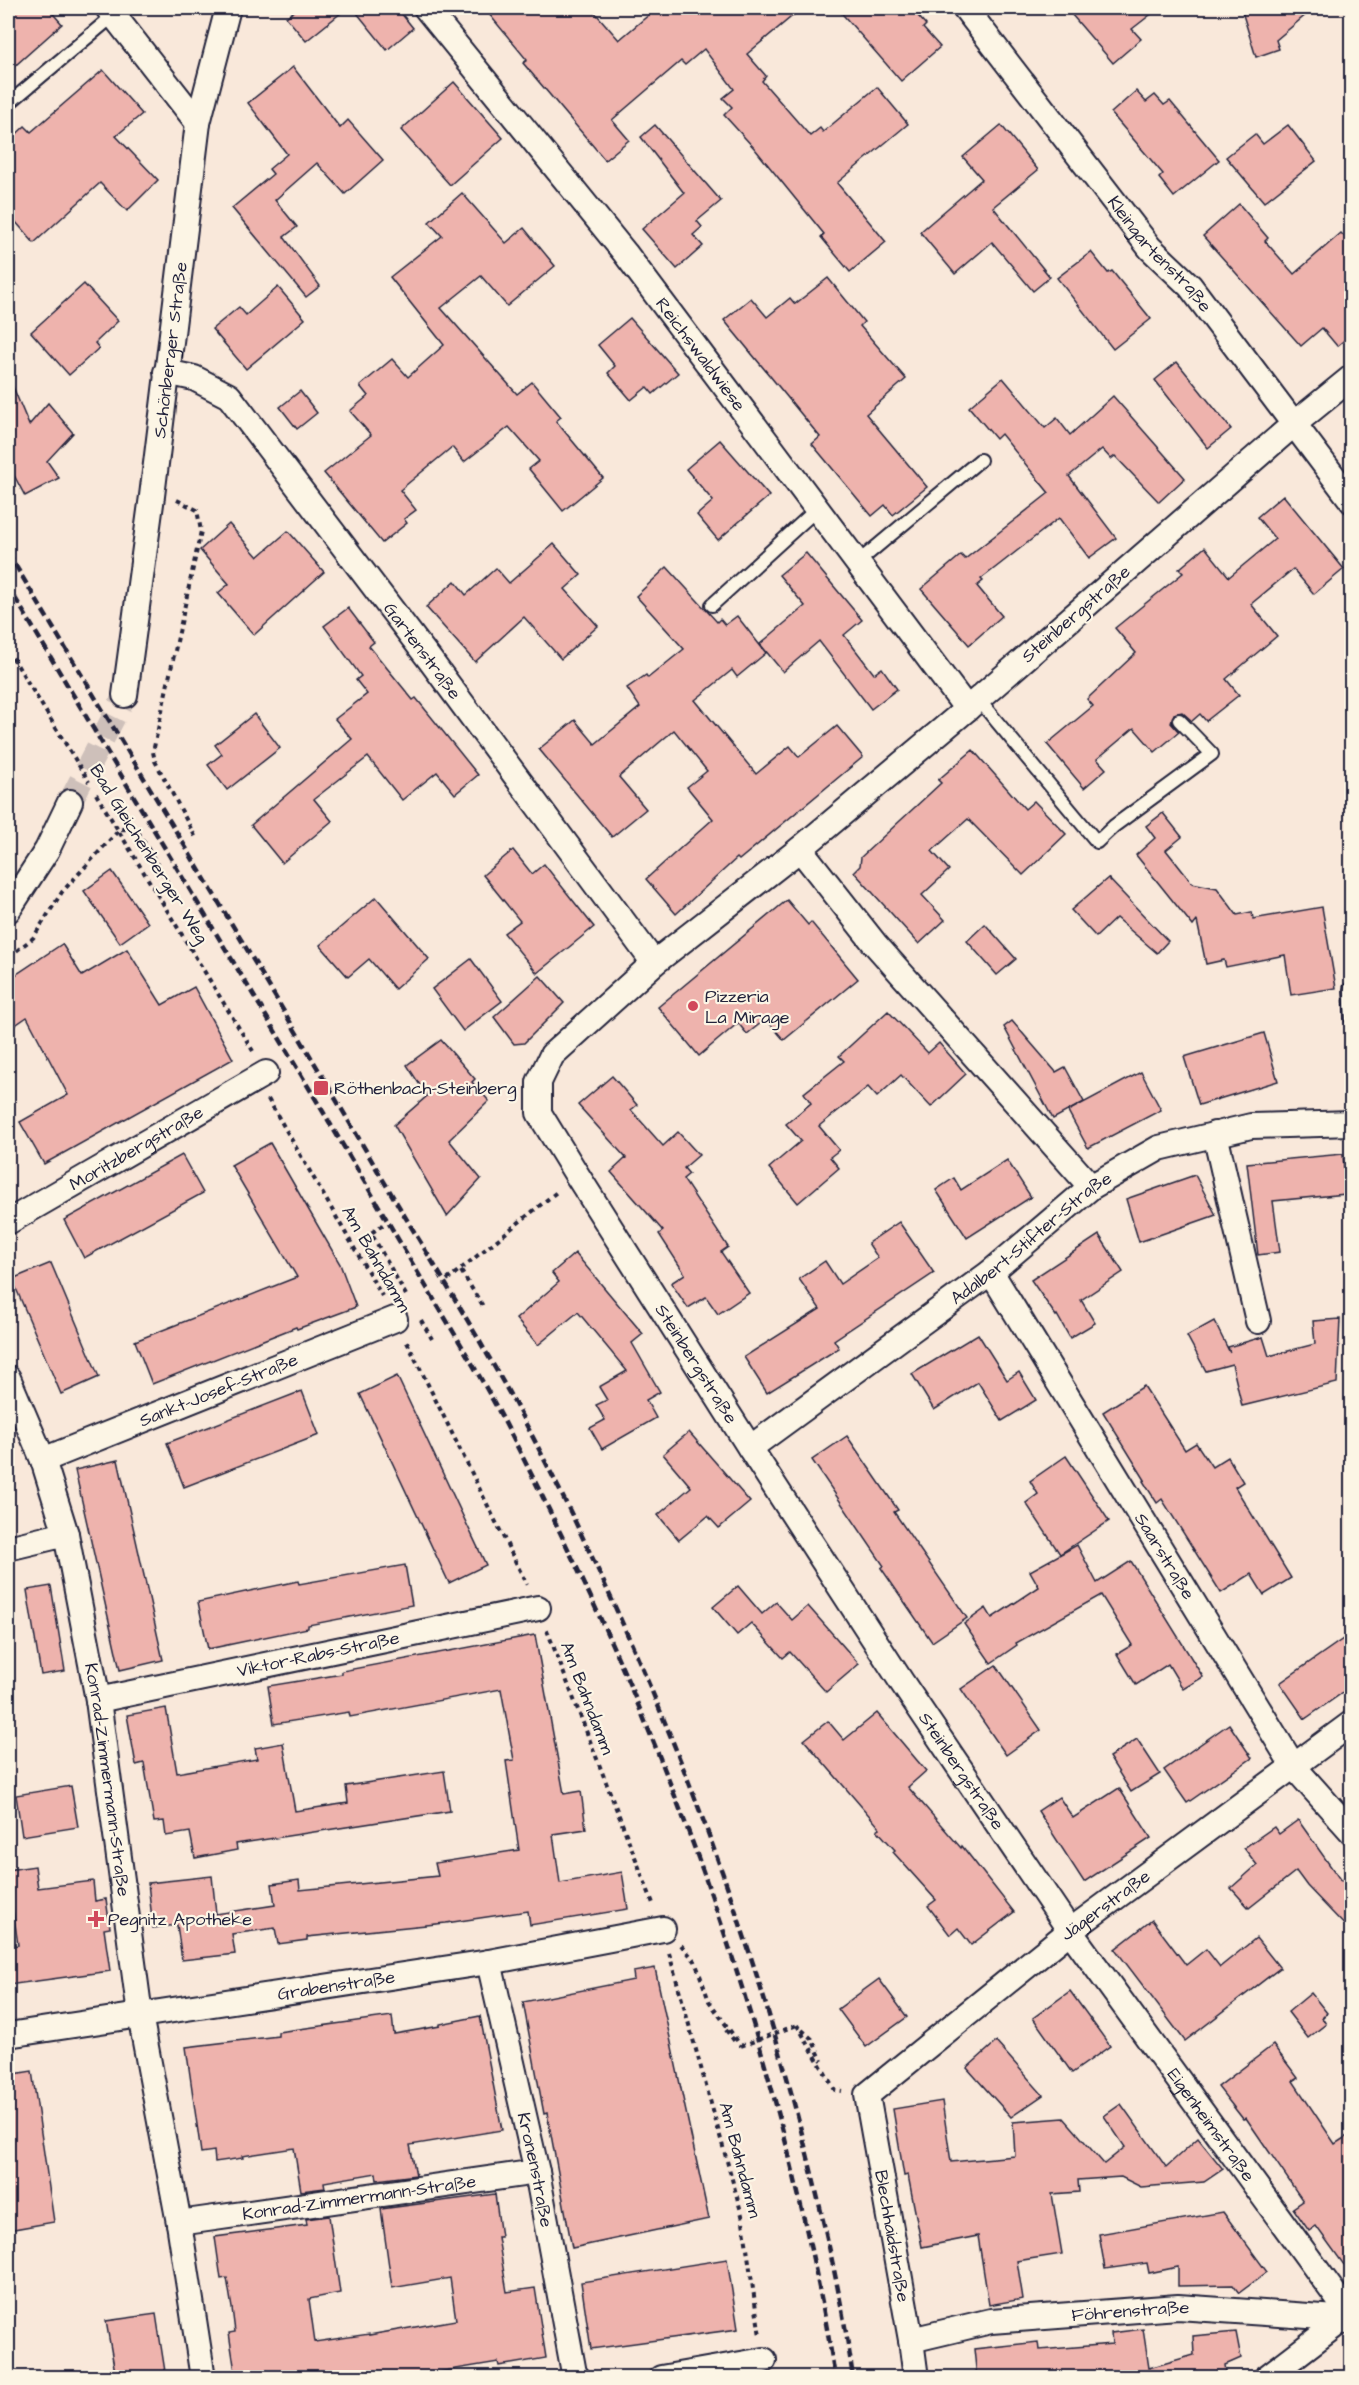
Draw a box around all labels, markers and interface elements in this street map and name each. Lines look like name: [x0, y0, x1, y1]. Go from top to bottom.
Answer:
street label: Kleingartenstraße: [1102, 191, 1218, 317]
street label: Schönberger Straße: [147, 260, 193, 440]
street label: Reichswaldwiese: [650, 292, 752, 416]
street label: Steinbergstraße: [1016, 559, 1137, 669]
street label: Gartenstraße: [378, 597, 468, 705]
street label: Bad Gleichenberger Weg: [83, 760, 214, 949]
place label: Pizzeria La Mirage: [705, 984, 790, 1031]
marker: Pizzeria La Mirage: [686, 999, 700, 1013]
place label: Röthenbach-Steinberg: [334, 1076, 516, 1102]
marker: Röthenbach-Steinberg: [312, 1079, 330, 1097]
street label: Moritzbergstraße: [65, 1099, 208, 1197]
street label: Adalbert-Stifter-Straße: [945, 1165, 1116, 1310]
street label: Am Bahndamm: [335, 1201, 417, 1317]
street label: Steinbergstraße: [649, 1299, 744, 1429]
street label: Sankt-Josef-Straße: [135, 1347, 302, 1433]
street label: Saarstraße: [1129, 1508, 1201, 1604]
street label: Viktor-Rabs-Straße: [235, 1625, 402, 1683]
street label: Am Bahndamm: [554, 1638, 620, 1758]
street label: Konrad-Zimmermann-Straße: [79, 1661, 137, 1898]
street label: Steinbergstraße: [913, 1707, 1011, 1835]
street label: Jägerstraße: [1055, 1863, 1155, 1946]
place label: Pegnitz Apotheke: [108, 1907, 252, 1933]
marker: Pegnitz Apotheke: [89, 1912, 103, 1926]
street label: Grabenstraße: [276, 1964, 397, 2006]
street label: Eigenheimstraße: [1161, 2063, 1261, 2187]
street label: Am Bahndamm: [713, 2099, 767, 2221]
street label: Kronenstraße: [511, 2110, 559, 2230]
street label: Konrad-Zimmermann-Straße: [241, 2168, 478, 2226]
street label: Blechhaidstraße: [868, 2168, 916, 2304]
street label: Föhrenstraße: [1071, 2294, 1190, 2327]

